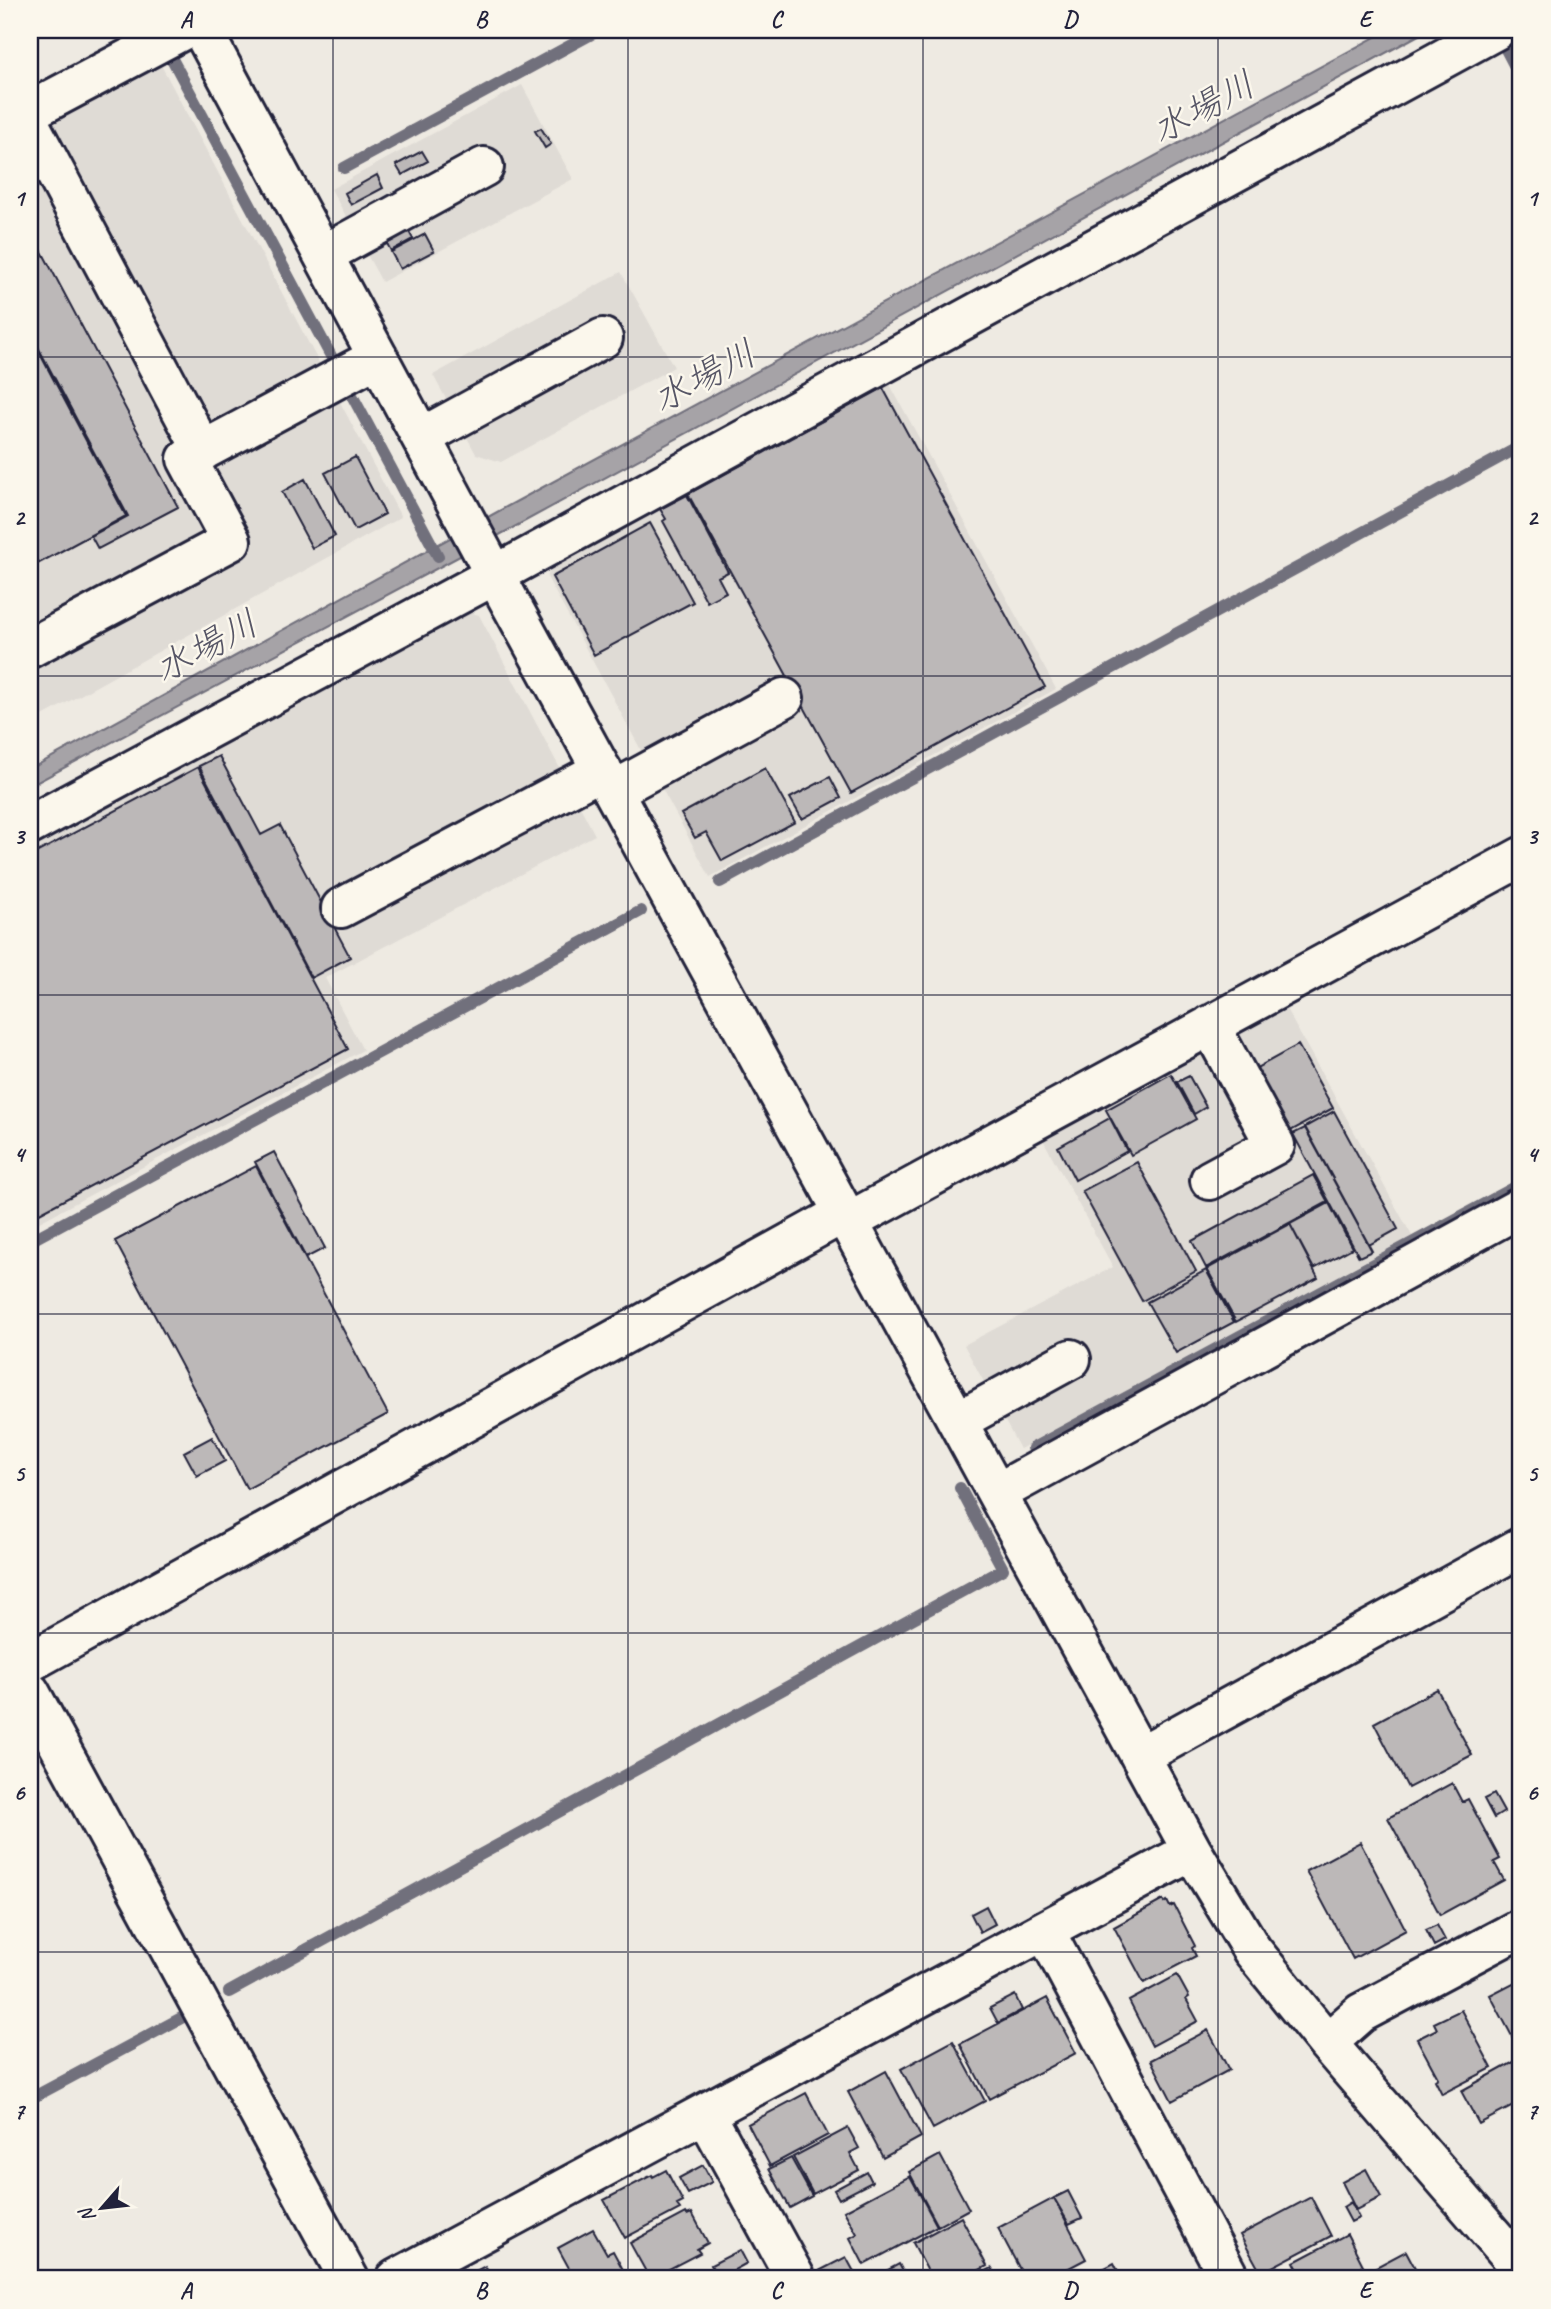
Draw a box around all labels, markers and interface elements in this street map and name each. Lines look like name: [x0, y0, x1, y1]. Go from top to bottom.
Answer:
text: A: [180, 5, 194, 34]
text: B: [475, 5, 489, 34]
text: C: [771, 5, 785, 34]
text: D: [1063, 5, 1079, 34]
text: E: [1359, 5, 1375, 34]
water label: 水場川: [1143, 60, 1263, 154]
text: 1: [14, 184, 27, 213]
text: 1: [1527, 184, 1540, 213]
water label: 水場川: [644, 329, 764, 423]
text: 2: [14, 503, 27, 532]
text: 2: [1527, 503, 1540, 532]
water label: 水場川: [146, 599, 266, 693]
text: 3: [14, 822, 27, 851]
text: 3: [1527, 822, 1540, 851]
text: 4: [14, 1140, 27, 1169]
text: 4: [1527, 1140, 1540, 1169]
text: 5: [14, 1459, 26, 1488]
text: 5: [1527, 1459, 1539, 1488]
text: 6: [14, 1778, 27, 1807]
text: 6: [1527, 1778, 1540, 1807]
text: 7: [14, 2097, 27, 2126]
text: 7: [1527, 2097, 1540, 2126]
north arrow: [66, 2172, 136, 2242]
text: N: [73, 2202, 101, 2226]
text: A: [180, 2276, 194, 2305]
text: B: [475, 2276, 489, 2305]
text: C: [771, 2276, 785, 2305]
text: D: [1063, 2276, 1079, 2305]
text: E: [1359, 2276, 1375, 2305]

